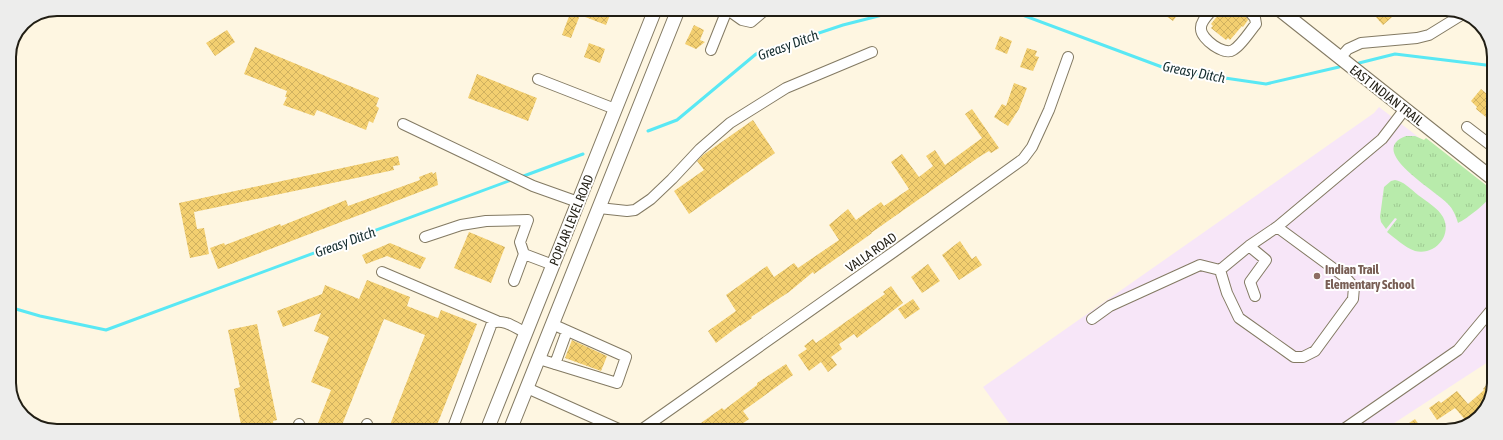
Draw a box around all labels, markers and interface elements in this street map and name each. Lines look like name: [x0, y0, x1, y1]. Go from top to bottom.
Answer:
water label: Greasy Ditch: [756, 27, 821, 63]
water label: Greasy Ditch: [1161, 58, 1227, 86]
street label: EAST INDIAN TRAIL: [1347, 62, 1426, 129]
street label: POPLAR LEVEL ROAD: [546, 172, 597, 268]
water label: Greasy Ditch: [313, 224, 378, 260]
street label: VALLA ROAD: [843, 230, 899, 275]
place label: Indian Trail Elementary School: [1325, 262, 1415, 292]
marker: Indian Trail Elementary School: [1312, 271, 1322, 281]

